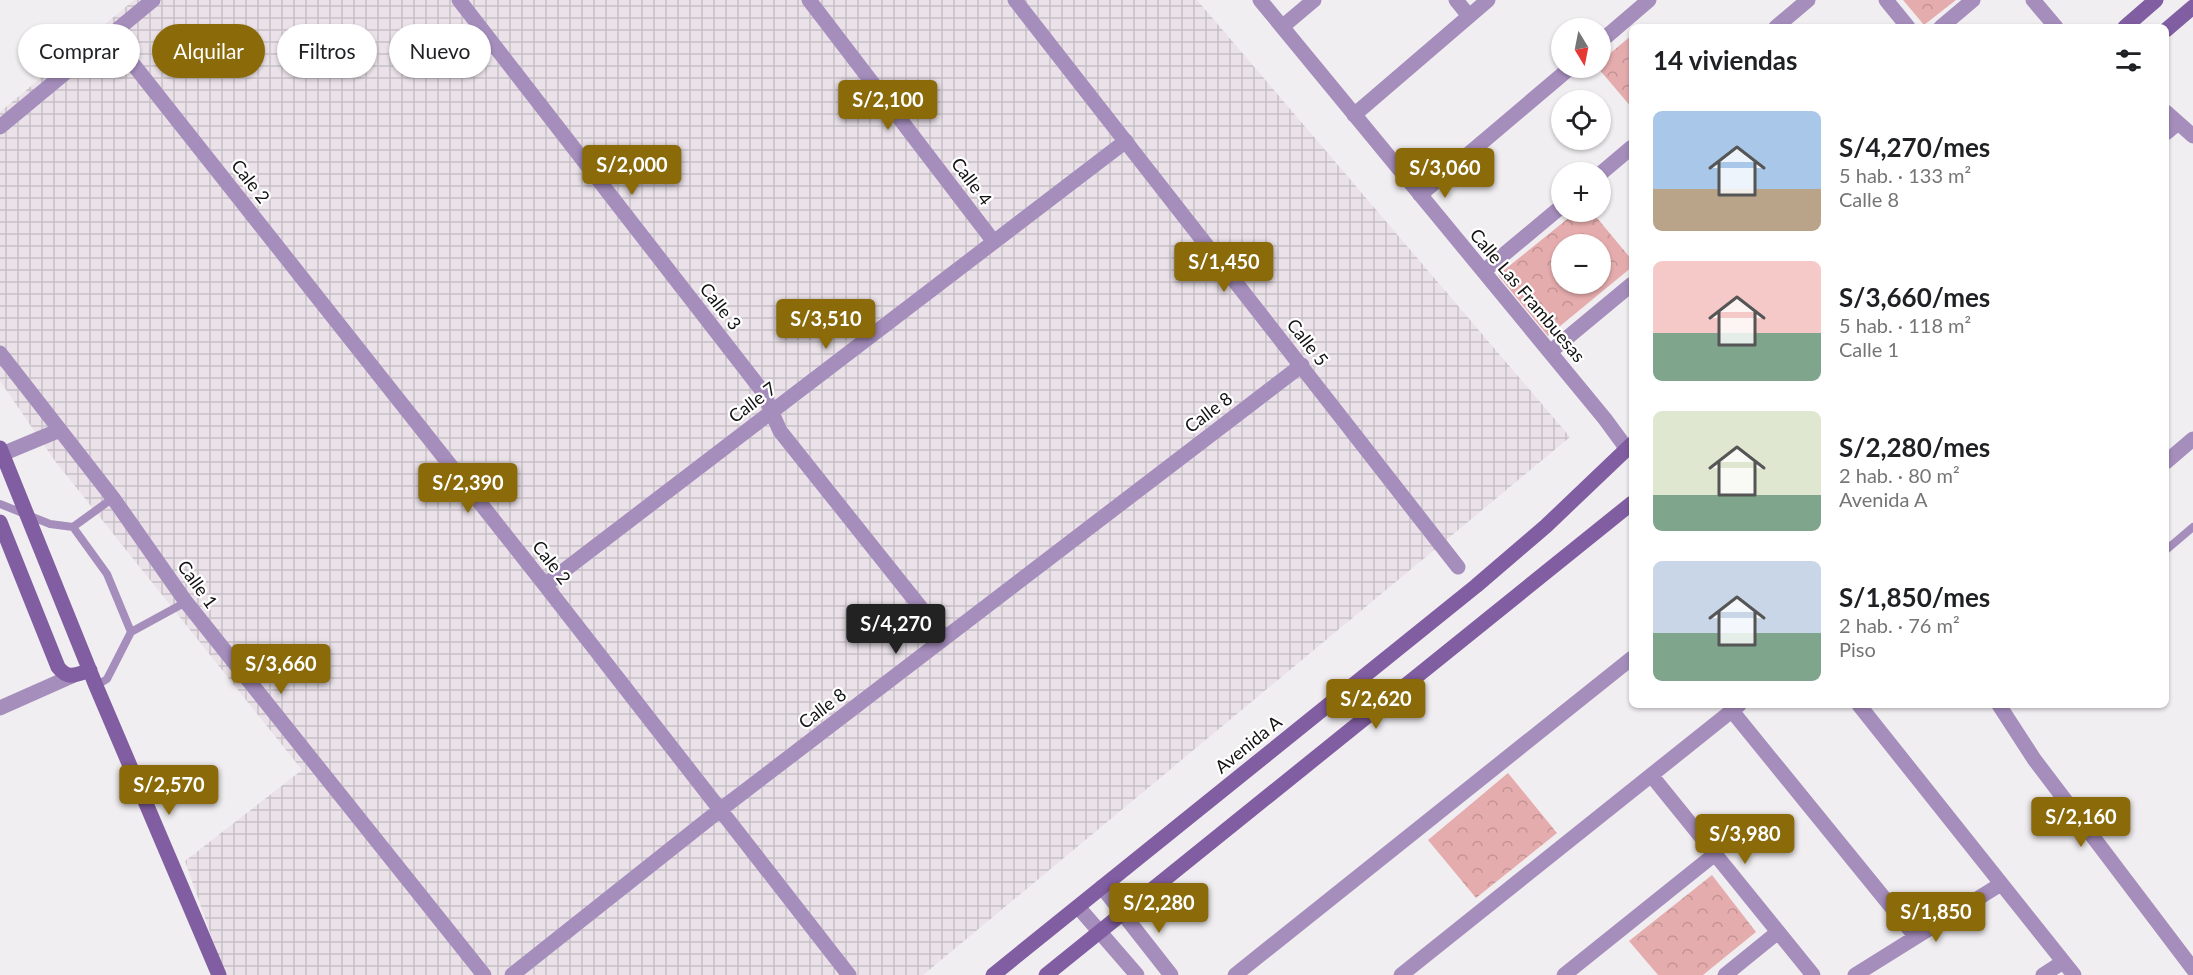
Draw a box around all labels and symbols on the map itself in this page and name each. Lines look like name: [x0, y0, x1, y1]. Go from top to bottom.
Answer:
north arrow: [1551, 18, 1611, 78]
pin: S/2,100: [833, 80, 943, 131]
pin: S/2,000: [577, 145, 687, 196]
pin: S/3,060: [1390, 148, 1500, 199]
street label: Calle 4: [947, 153, 997, 209]
street label: Cale 2: [227, 155, 275, 207]
street label: Calle Las Frambuesas: [1466, 224, 1591, 367]
pin: S/1,450: [1169, 242, 1279, 293]
street label: Calle 3: [696, 278, 746, 334]
pin: S/3,510: [771, 299, 881, 350]
street label: Calle 5: [1283, 314, 1333, 370]
street label: Calle 7: [724, 377, 780, 427]
street label: Calle 8: [1180, 387, 1236, 437]
pin: S/2,390: [413, 463, 523, 514]
street label: Cale 2: [528, 536, 576, 588]
street label: Calle 1: [173, 556, 223, 612]
pin: S/4,270: [841, 604, 951, 655]
pin: S/3,660: [226, 644, 336, 695]
pin: S/2,620: [1321, 679, 1431, 730]
street label: Calle 8: [794, 683, 850, 733]
street label: Avenida A: [1210, 710, 1286, 778]
pin: S/2,570: [114, 765, 224, 816]
pin: S/2,160: [2026, 797, 2136, 848]
pin: S/3,980: [1690, 814, 1800, 865]
pin: S/2,280: [1104, 883, 1214, 934]
pin: S/1,850: [1881, 892, 1991, 943]

